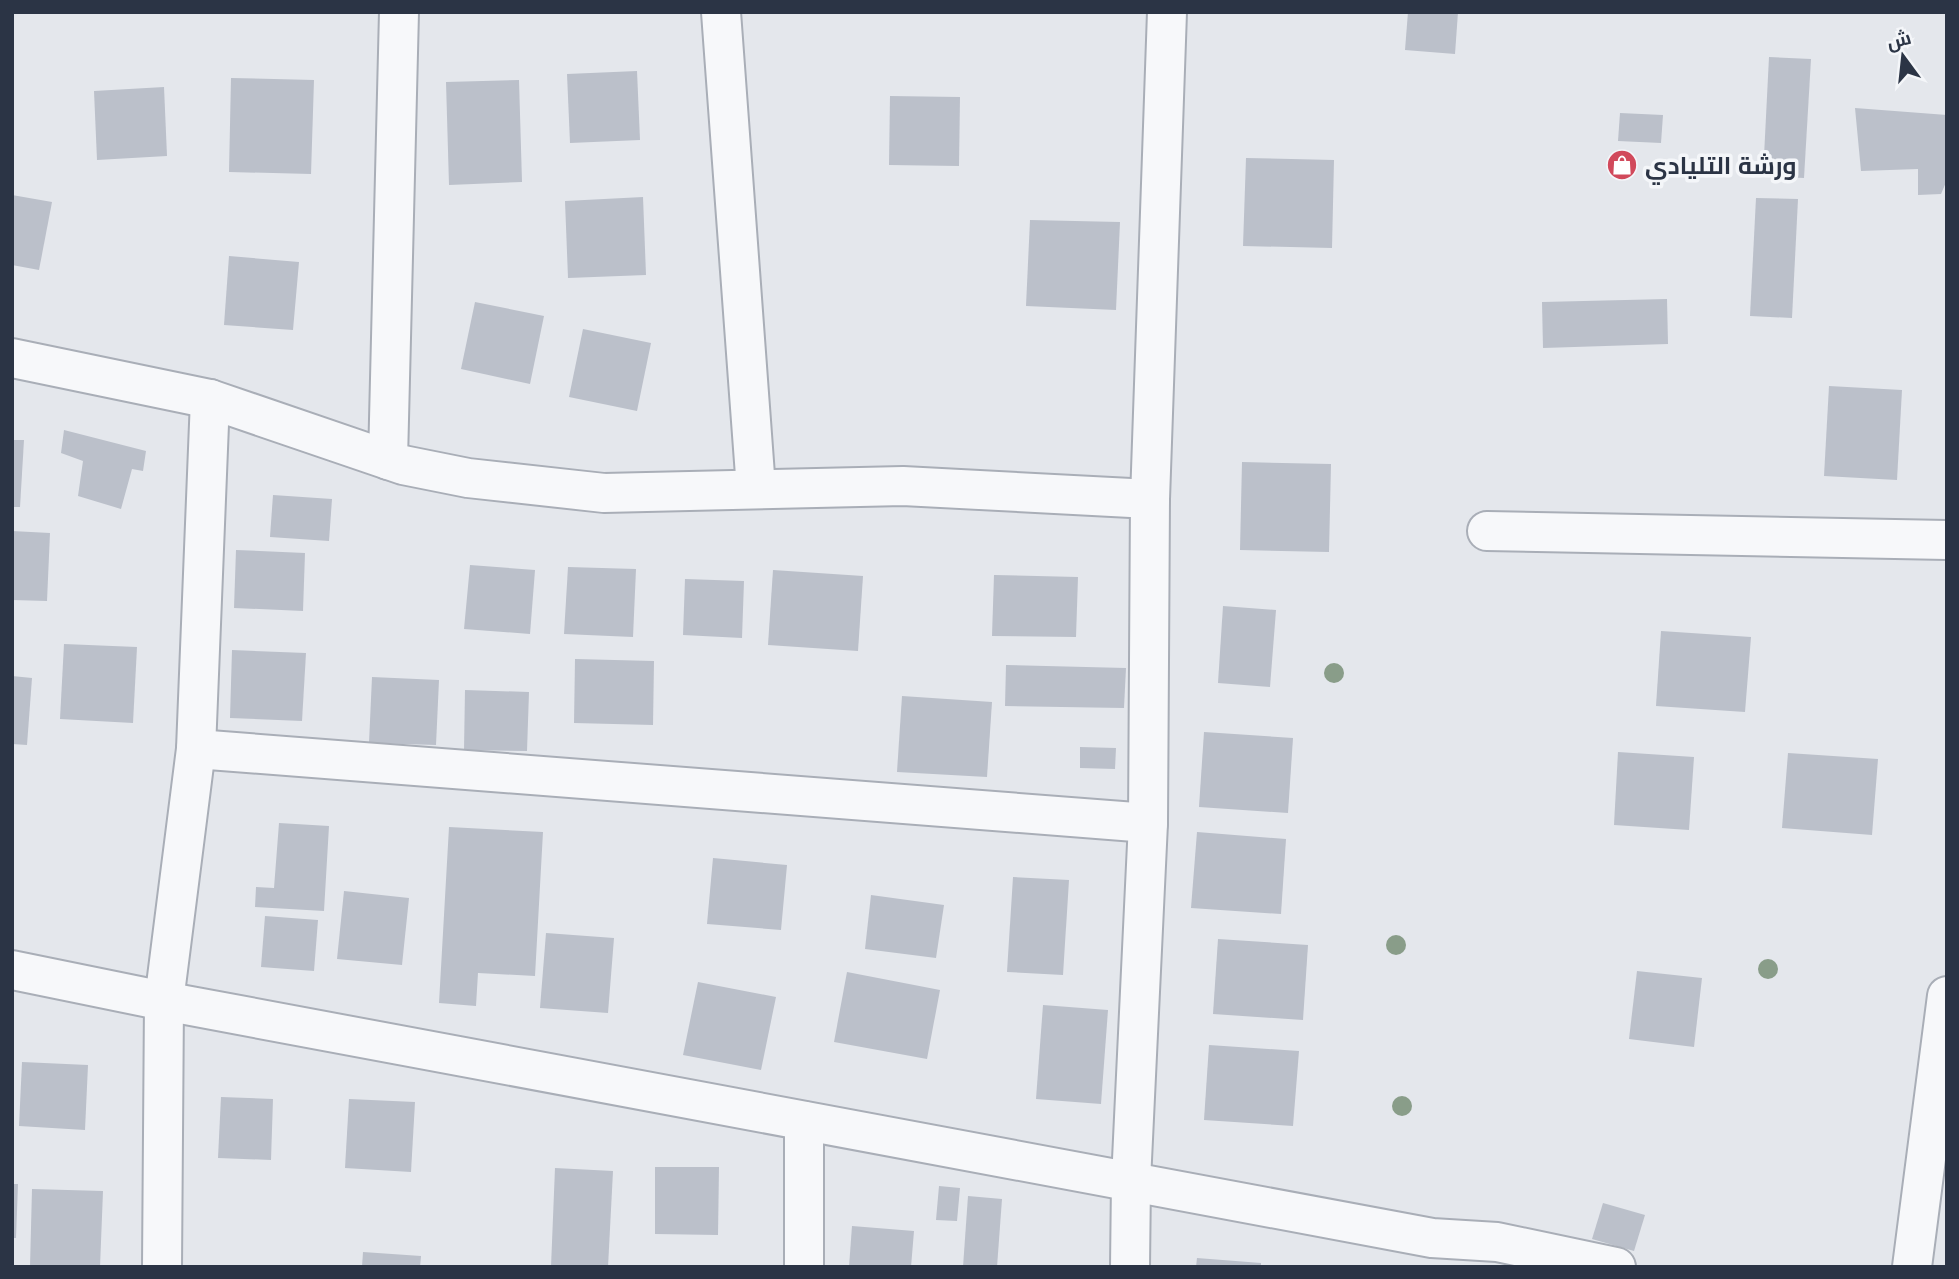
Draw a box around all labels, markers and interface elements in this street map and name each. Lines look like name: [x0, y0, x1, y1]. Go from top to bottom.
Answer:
north arrow: [1868, 21, 1938, 91]
text: ش: [1884, 27, 1913, 54]
shop icon: ورشة التليادي: [1605, 148, 1639, 182]
place label: ورشة التليادي: [1645, 152, 1796, 185]

